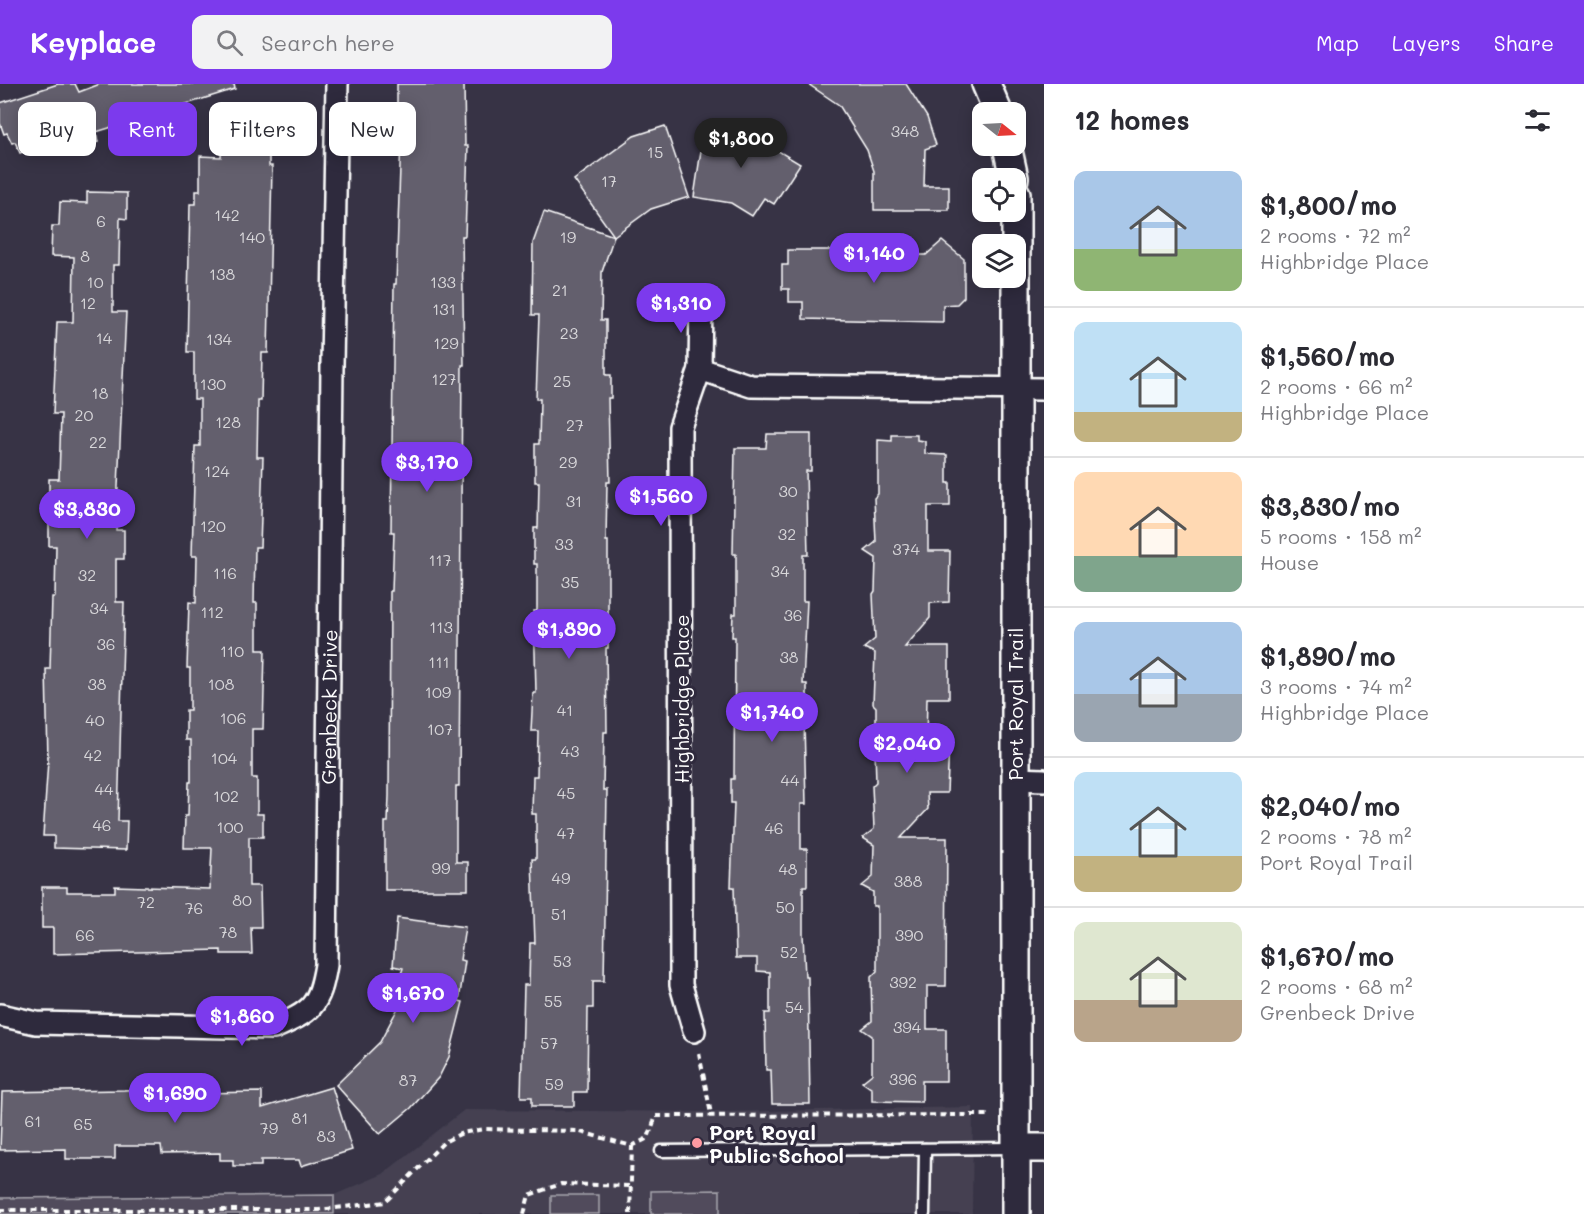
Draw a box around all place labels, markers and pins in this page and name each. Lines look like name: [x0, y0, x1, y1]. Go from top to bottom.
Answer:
pin: $1,800: [692, 118, 790, 169]
pin: $1,140: [825, 233, 923, 284]
pin: $1,310: [632, 283, 730, 334]
pin: $3,170: [378, 442, 476, 493]
pin: $1,560: [612, 476, 710, 527]
pin: $3,830: [38, 489, 136, 540]
pin: $1,890: [520, 609, 618, 660]
pin: $1,740: [723, 692, 821, 743]
pin: $2,040: [858, 723, 956, 774]
pin: $1,670: [364, 973, 462, 1024]
pin: $1,860: [193, 996, 291, 1047]
pin: $1,690: [126, 1073, 224, 1124]
place label: Port Royal Public School: [709, 1119, 844, 1168]
marker: Port Royal Public School: [690, 1136, 704, 1150]

